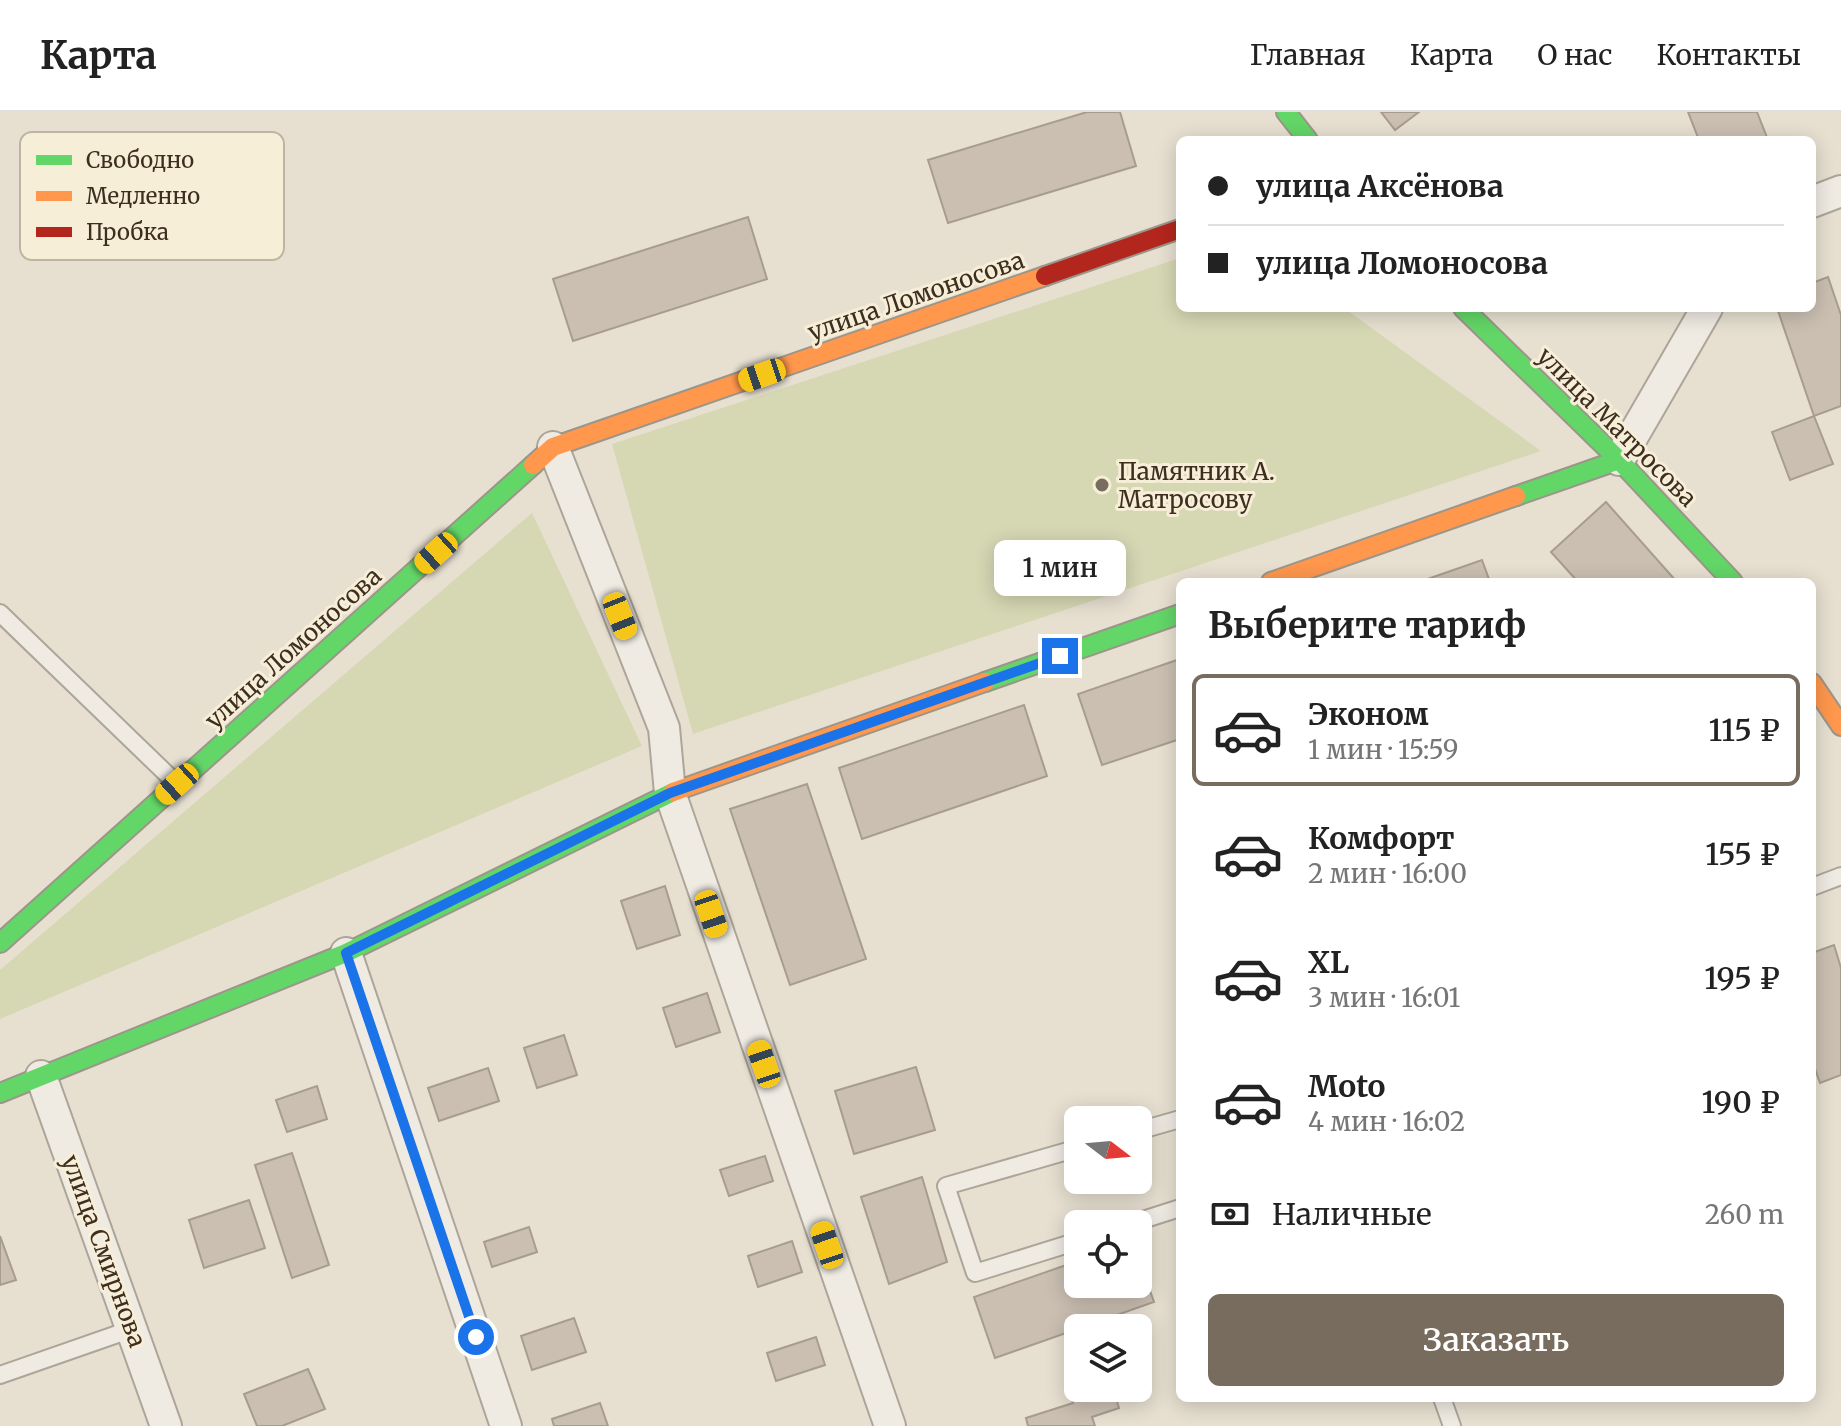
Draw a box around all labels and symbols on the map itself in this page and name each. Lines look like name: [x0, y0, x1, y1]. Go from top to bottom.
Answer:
legend: [20, 132, 284, 260]
text: Свободно: [86, 146, 194, 174]
text: Медленно: [86, 182, 200, 210]
text: Пробка: [86, 218, 169, 246]
street label: улица Ломоносова: [804, 244, 1028, 348]
street label: улица Матросова: [1531, 341, 1704, 514]
car: [735, 356, 789, 394]
place label: Памятник А. Матросову: [1118, 456, 1275, 515]
marker: Памятник А. Матросову: [1093, 476, 1111, 494]
car: [410, 528, 462, 578]
callout: 1 мин: [994, 540, 1126, 596]
street label: улица Ломоносова: [198, 560, 388, 735]
car: [600, 589, 640, 643]
route end: [1042, 638, 1078, 674]
car: [151, 759, 203, 809]
car: [692, 887, 730, 941]
car: [745, 1037, 783, 1091]
north arrow: [1064, 1106, 1152, 1194]
street label: улица Смирнова: [55, 1150, 153, 1352]
car: [808, 1218, 846, 1272]
route start: [458, 1319, 494, 1355]

